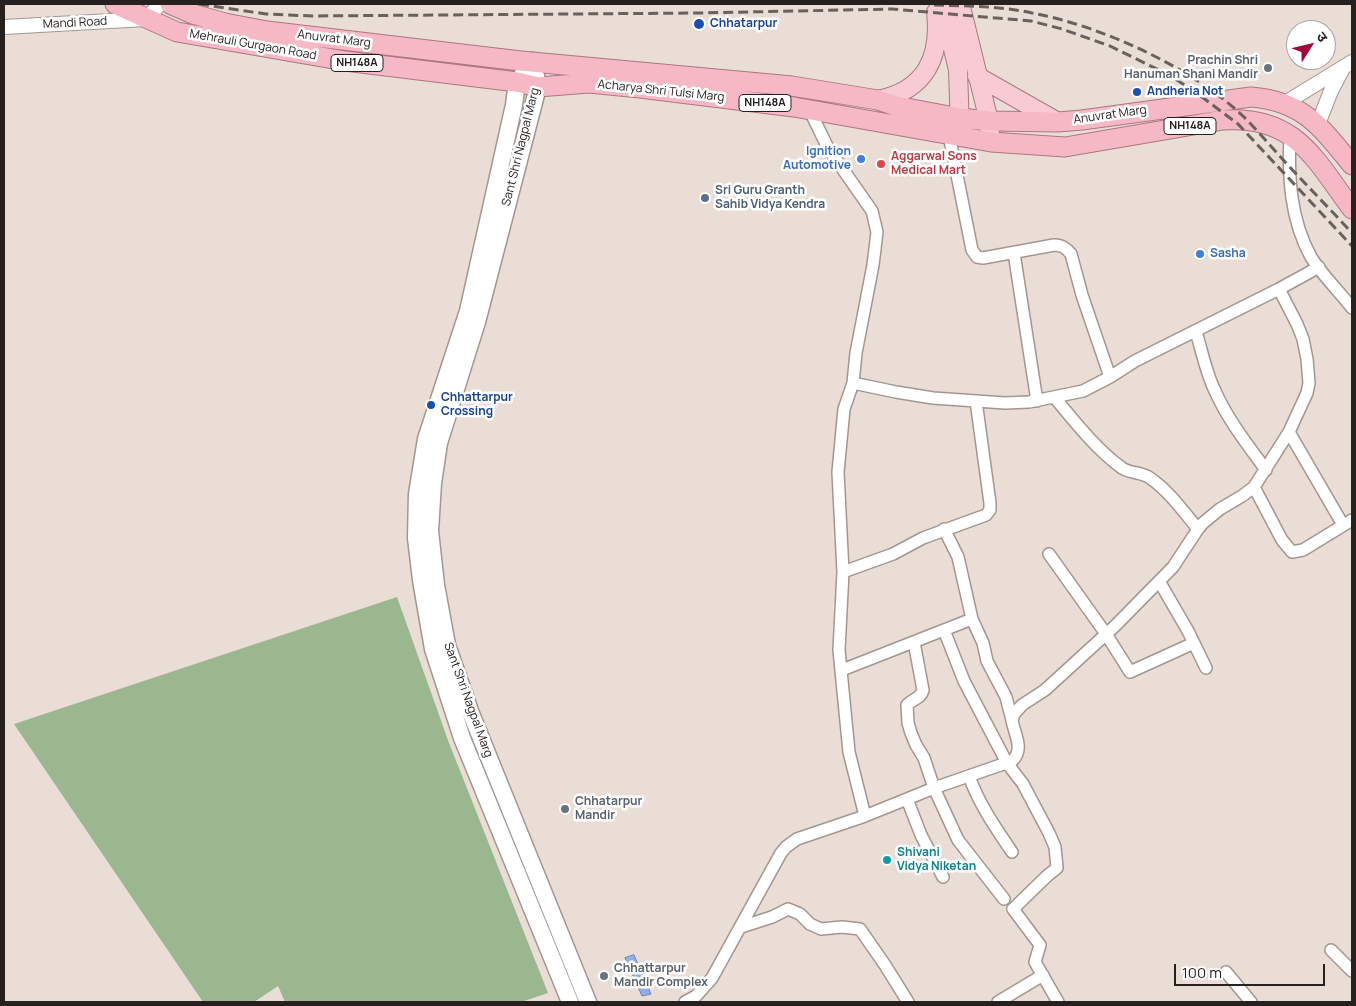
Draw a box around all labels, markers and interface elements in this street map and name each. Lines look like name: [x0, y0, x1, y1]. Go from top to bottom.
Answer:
street label: Mandi Road: [42, 14, 108, 32]
marker: Chhatarpur: [692, 17, 706, 31]
place label: Chhatarpur: [710, 17, 777, 31]
north arrow: [1286, 20, 1336, 70]
street label: Mehrauli Gurgaon Road: [188, 27, 318, 63]
street label: Anuvrat Marg: [296, 27, 372, 51]
text: उ: [1313, 28, 1333, 45]
road number: NH148A: [331, 54, 383, 72]
place label: Prachin Shri Hanuman Shani Mandir: [1124, 54, 1258, 82]
marker: Prachin Shri Hanuman Shani Mandir: [1262, 62, 1274, 74]
street label: Acharya Shri Tulsi Marg: [597, 77, 725, 105]
place label: Andheria Not: [1147, 85, 1223, 99]
street label: Sant Shri Nagpal Marg: [499, 86, 543, 208]
marker: Andheria Not: [1131, 86, 1143, 98]
road number: NH148A: [739, 95, 791, 112]
street label: Anuvrat Marg: [1072, 103, 1148, 127]
road number: NH148A: [1164, 118, 1216, 134]
place label: Ignition Automotive: [783, 145, 851, 173]
place label: Aggarwal Sons Medical Mart: [891, 150, 977, 178]
marker: Ignition Automotive: [855, 153, 867, 165]
marker: Aggarwal Sons Medical Mart: [875, 158, 887, 170]
place label: Sri Guru Granth Sahib Vidya Kendra: [715, 184, 825, 212]
marker: Sri Guru Granth Sahib Vidya Kendra: [699, 192, 711, 204]
place label: Sasha: [1210, 247, 1246, 261]
marker: Sasha: [1194, 248, 1206, 260]
place label: Chhattarpur Crossing: [441, 391, 513, 419]
marker: Chhattarpur Crossing: [425, 399, 437, 411]
street label: Sant Shri Nagpal Marg: [440, 641, 496, 759]
place label: Chhatarpur Mandir: [575, 795, 642, 823]
marker: Chhatarpur Mandir: [559, 803, 571, 815]
place label: Shivani Vidya Niketan: [897, 846, 976, 874]
marker: Shivani Vidya Niketan: [881, 854, 893, 866]
scale bar: [1176, 954, 1327, 986]
place label: Chhattarpur Mandir Complex: [614, 962, 708, 990]
text: 100 m: [1182, 962, 1222, 983]
marker: Chhattarpur Mandir Complex: [598, 970, 610, 982]

